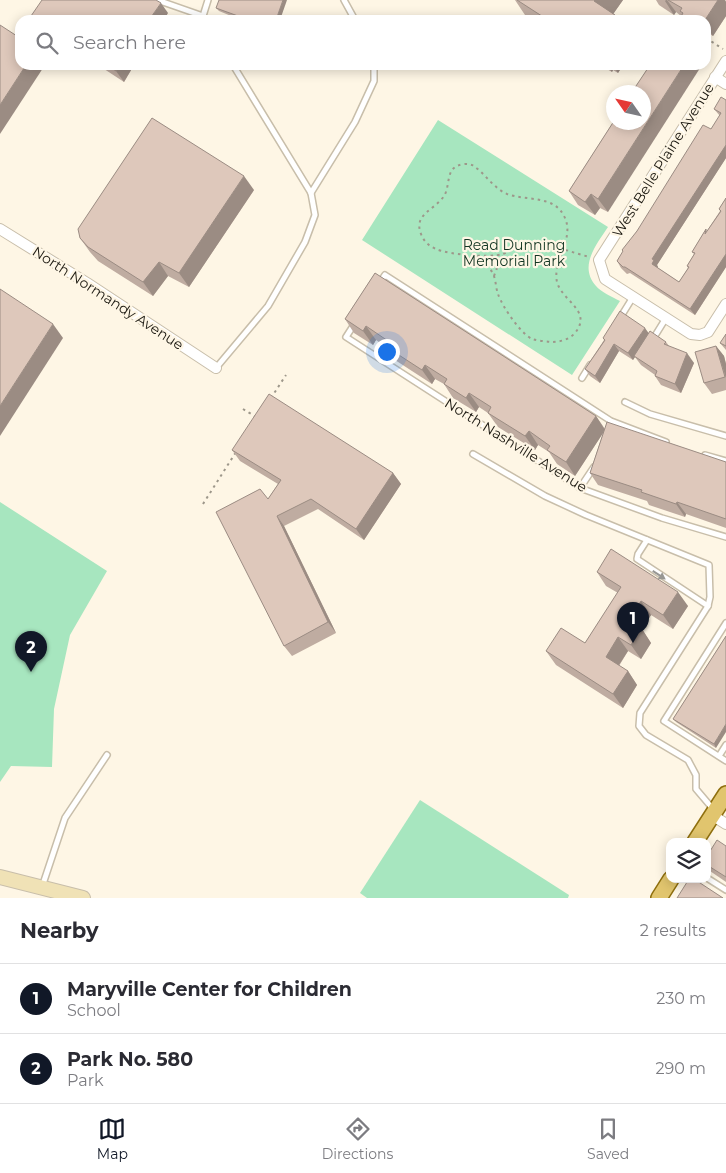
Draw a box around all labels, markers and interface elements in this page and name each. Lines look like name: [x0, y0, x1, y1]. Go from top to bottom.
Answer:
search box: [15, 15, 711, 70]
icon: search: [33, 29, 61, 57]
text: Search here: [73, 31, 186, 54]
street label: West Belle Plaine Avenue: [608, 80, 718, 240]
north arrow: [606, 85, 651, 130]
park label: Read Dunning Memorial Park: [463, 236, 566, 270]
street label: North Normandy Avenue: [29, 242, 187, 354]
your location: [374, 339, 400, 365]
street label: North Nashville Avenue: [441, 394, 591, 496]
one-way arrow: [652, 570, 666, 580]
pin: 1: [617, 602, 649, 643]
pin: 2: [15, 631, 47, 672]
map controls: [666, 838, 711, 883]
button: layers: [666, 838, 711, 883]
text: Nearby: [20, 918, 99, 943]
text: 2 results: [640, 921, 706, 940]
text: Maryville Center for Children: [67, 978, 352, 1001]
text: 1: [33, 989, 39, 1008]
text: 230 m: [656, 989, 706, 1008]
text: School: [67, 1001, 121, 1020]
text: Park No. 580: [67, 1048, 193, 1071]
text: 2: [31, 1059, 41, 1078]
text: 290 m: [655, 1059, 706, 1078]
text: Park: [67, 1071, 104, 1090]
tab: Map: [97, 1115, 128, 1163]
tab: Directions: [322, 1115, 393, 1163]
tab: Saved: [587, 1115, 629, 1163]

